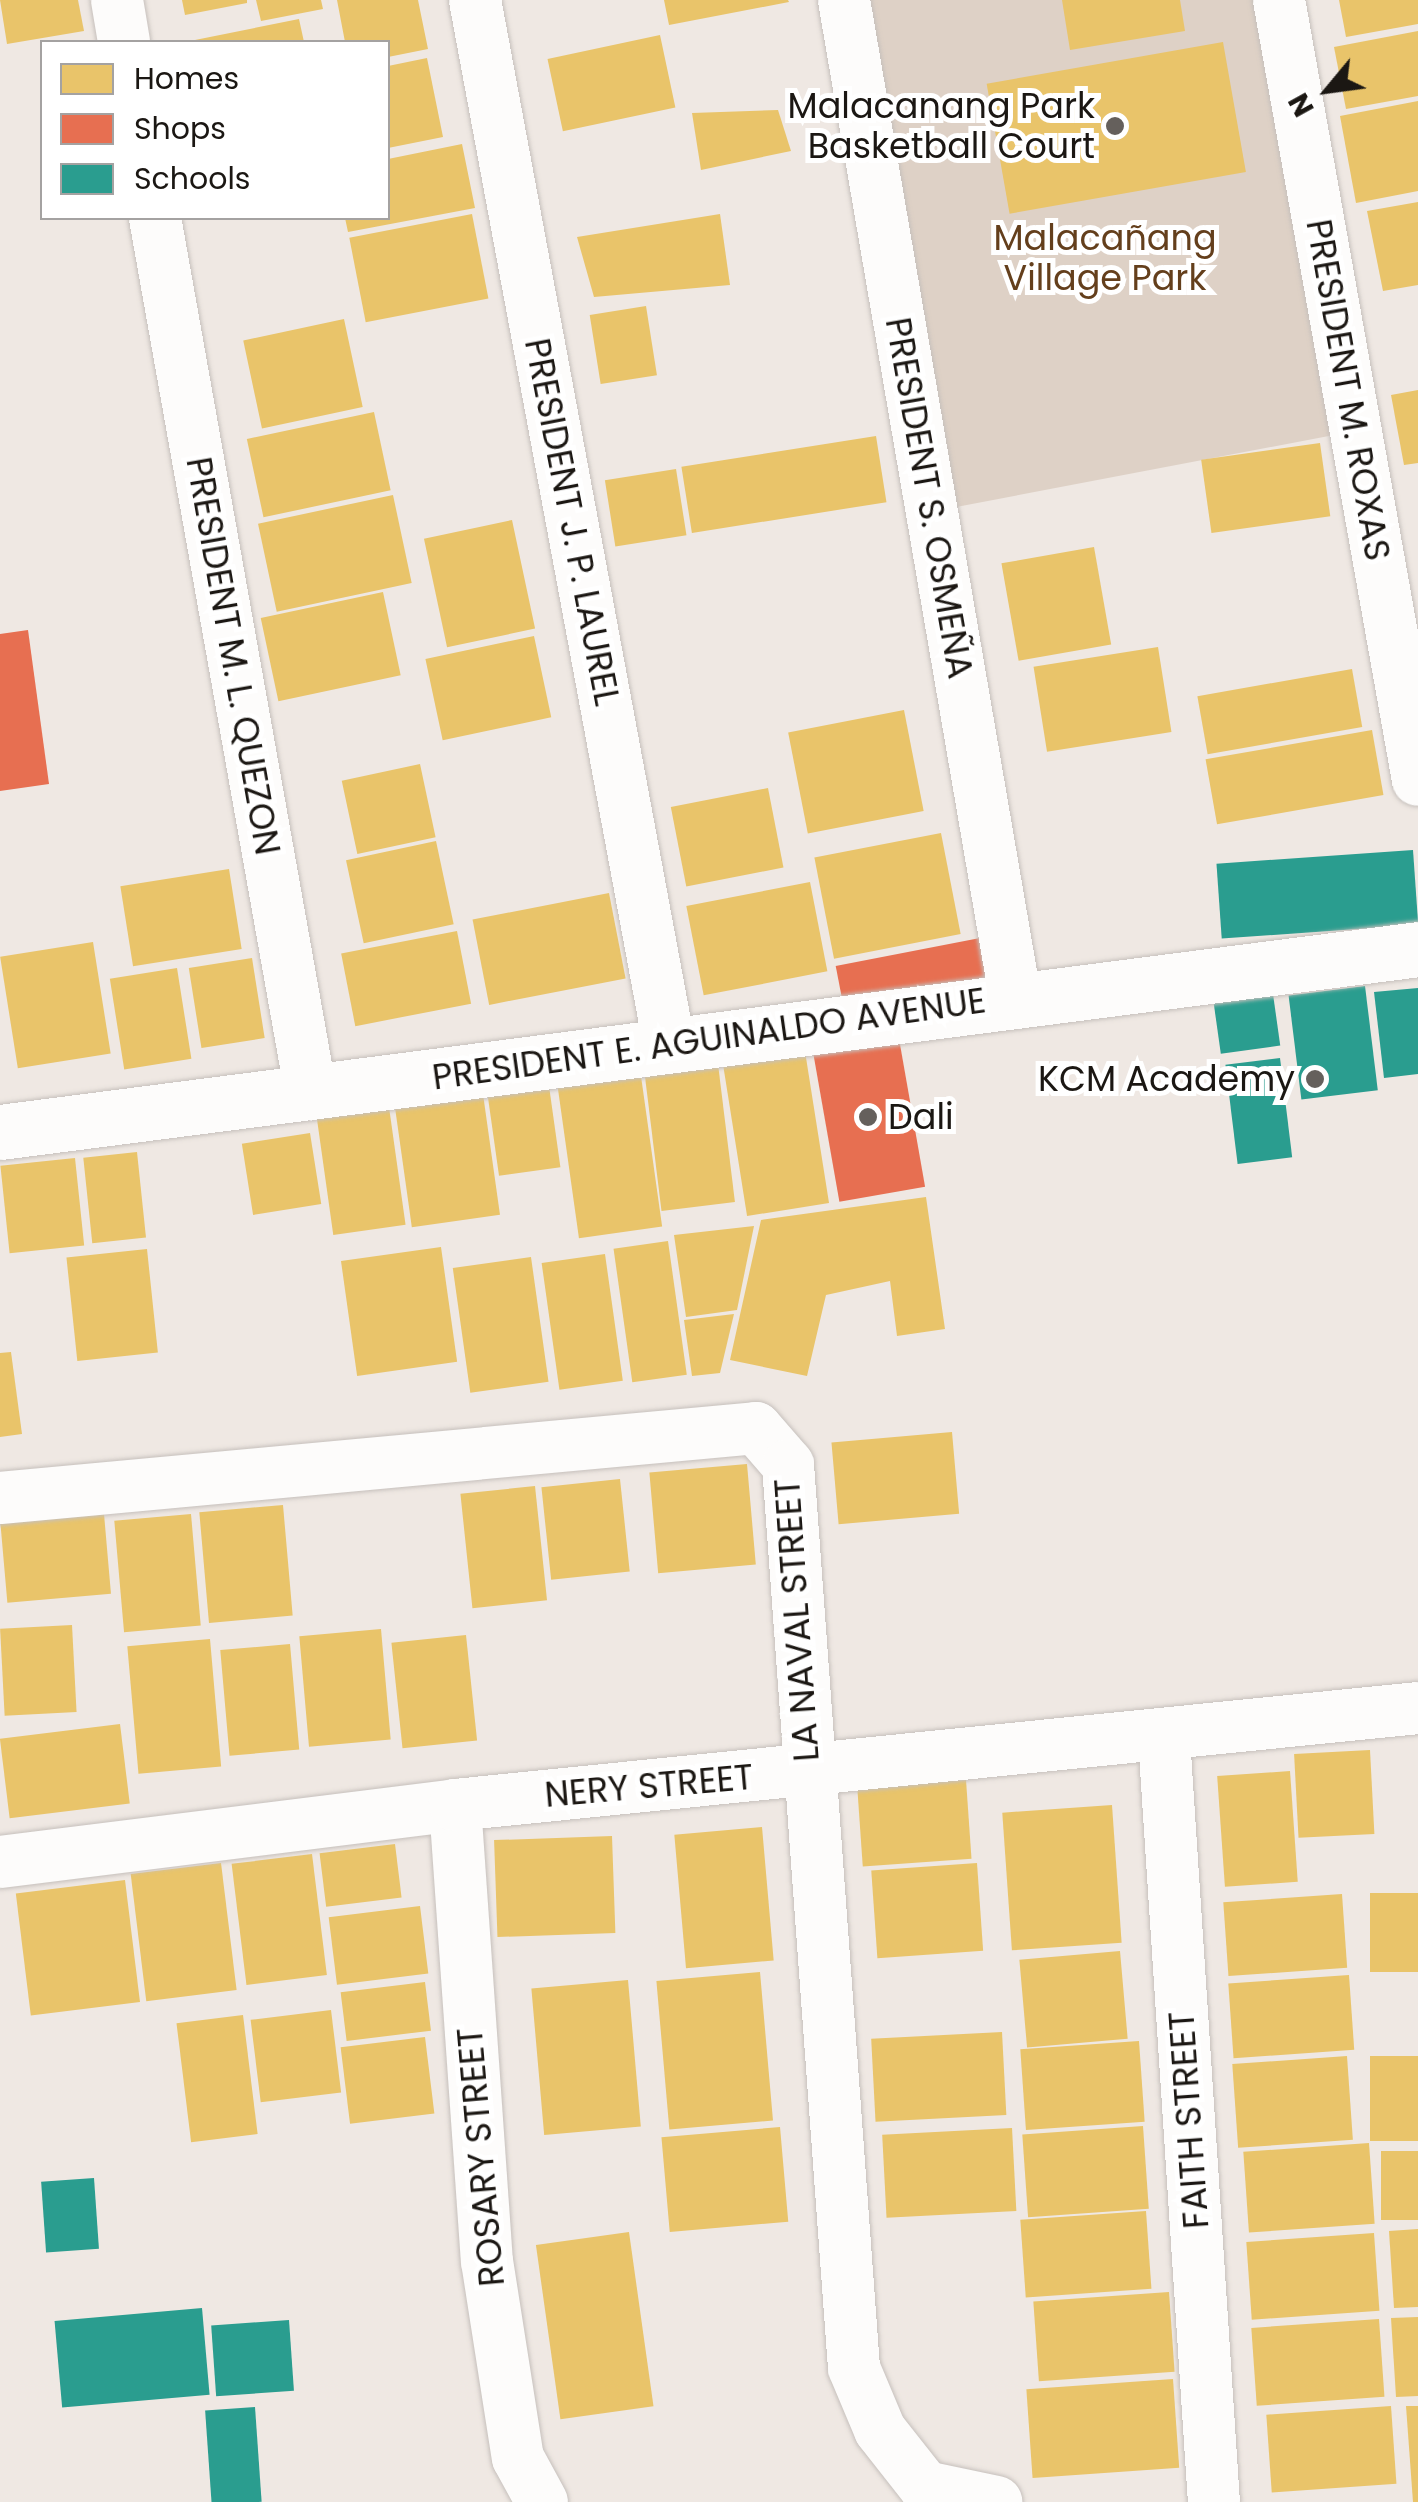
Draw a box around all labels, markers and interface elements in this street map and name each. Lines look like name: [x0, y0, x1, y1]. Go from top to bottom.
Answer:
legend: [40, 40, 390, 220]
north arrow: [1278, 40, 1378, 140]
text: Homes: [134, 57, 239, 100]
place label: Malacanang Park Basketball Court: [788, 85, 1095, 167]
text: N: [1279, 86, 1323, 123]
text: Shops: [134, 107, 226, 150]
marker: Malacanang Park Basketball Court: [1104, 115, 1126, 137]
text: Schools: [134, 157, 250, 200]
street label: PRESIDENT M. ROXAS: [1297, 216, 1399, 564]
park label: Malacañang Village Park: [993, 217, 1217, 299]
street label: PRESIDENT S. OSMEÑA: [877, 314, 981, 682]
street label: PRESIDENT J. P. LAUREL: [516, 335, 628, 709]
street label: PRESIDENT M. L. QUEZON: [177, 454, 289, 858]
street label: PRESIDENT E. AGUINALDO AVENUE: [430, 979, 988, 1099]
place label: KCM Academy: [1038, 1058, 1295, 1100]
marker: KCM Academy: [1304, 1068, 1326, 1090]
place label: Dali: [888, 1096, 954, 1138]
marker: Dali: [857, 1106, 879, 1128]
street label: LA NAVAL STREET: [766, 1477, 828, 1763]
street label: NERY STREET: [543, 1756, 755, 1816]
street label: FAITH STREET: [1160, 2010, 1218, 2230]
street label: ROSARY STREET: [449, 2026, 513, 2288]

